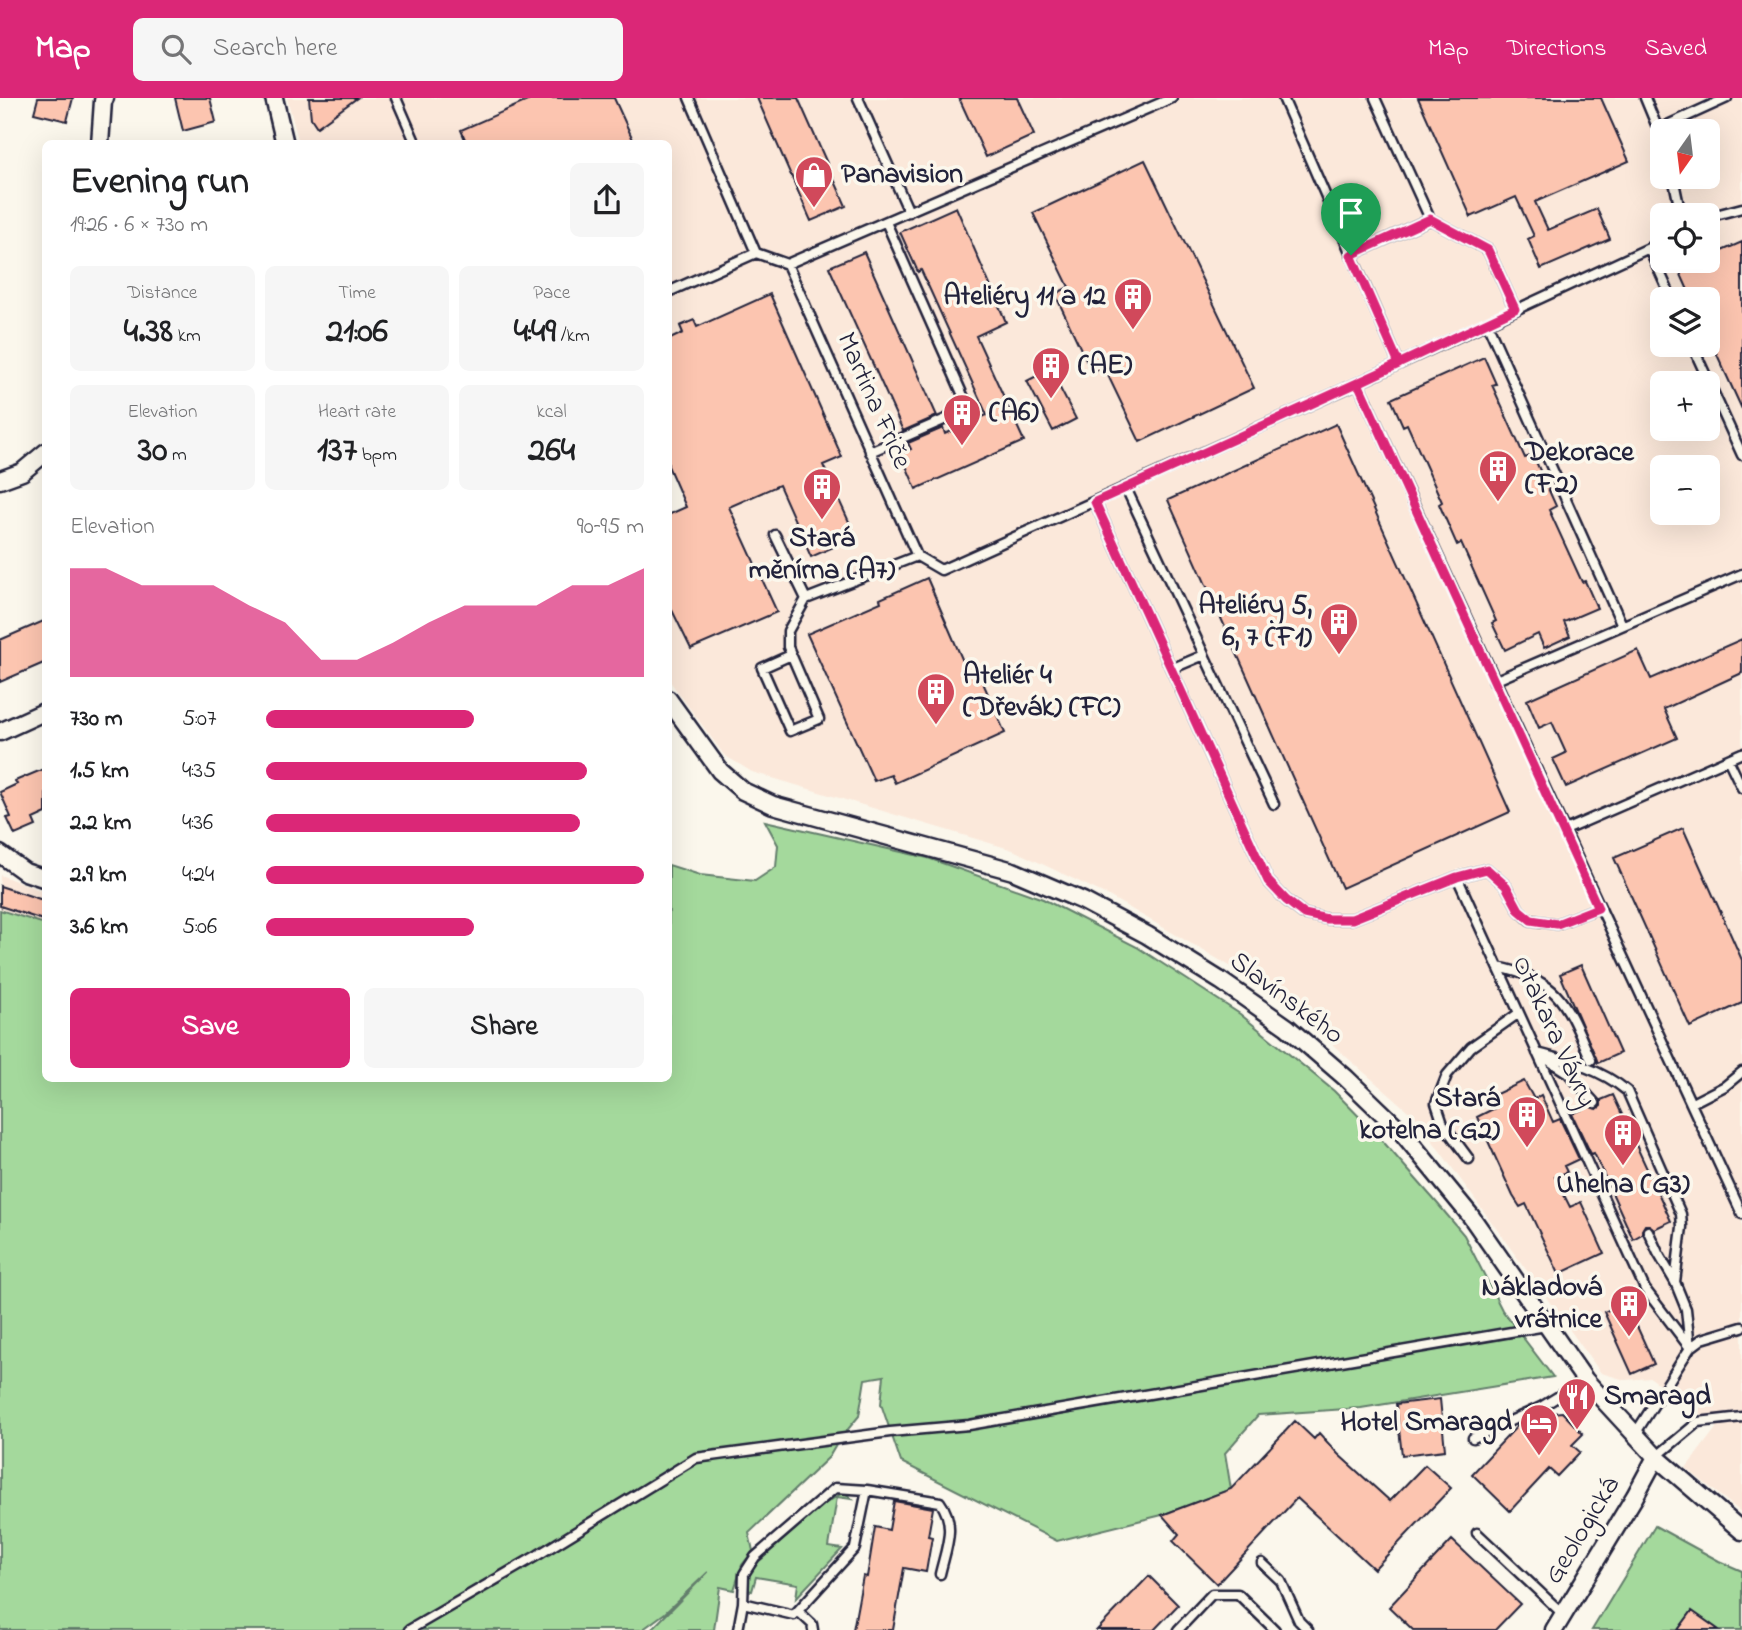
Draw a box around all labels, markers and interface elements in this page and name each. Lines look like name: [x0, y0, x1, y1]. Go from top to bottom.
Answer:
search box: [133, 18, 623, 81]
text: Map: [35, 25, 91, 73]
icon: search: [157, 30, 195, 68]
text: Search here: [213, 30, 337, 68]
text: Map: [1428, 32, 1469, 67]
text: Directions: [1507, 32, 1606, 67]
text: Saved: [1644, 32, 1707, 67]
north arrow: [1650, 119, 1720, 189]
map controls: [1650, 119, 1720, 525]
shop icon: Panavision: [793, 154, 835, 209]
text: Evening run: [70, 155, 249, 211]
place label: Panavision: [841, 155, 963, 196]
button: share: [570, 163, 644, 237]
pin: [1321, 183, 1381, 255]
icon: arrive: [1332, 194, 1370, 232]
button: locate: [1650, 203, 1720, 273]
text: 19:26 · 6 × 730 m: [70, 209, 208, 242]
building icon: Ateliéry 11 a 12: [1112, 276, 1154, 331]
place label: Ateliéry 11 a 12: [944, 277, 1106, 318]
text: Distance: [127, 280, 197, 307]
text: Time: [338, 280, 376, 307]
text: Pace: [533, 280, 570, 307]
button: layers: [1650, 287, 1720, 357]
text: 4.38: [124, 307, 173, 358]
text: 21:06: [326, 307, 388, 358]
text: 4:49: [514, 307, 556, 358]
text: km: [173, 323, 201, 350]
text: /km: [556, 323, 590, 350]
street label: Martina Friče: [825, 326, 922, 476]
building icon: (AE): [1030, 345, 1072, 400]
place label: (AE): [1078, 346, 1133, 387]
button: +: [1650, 371, 1720, 441]
building icon: (A6): [941, 392, 983, 447]
place label: (A6): [989, 393, 1039, 434]
text: Elevation: [127, 399, 197, 426]
text: Heart rate: [318, 399, 396, 426]
text: kcal: [537, 399, 567, 426]
text: 30: [138, 426, 167, 477]
text: 137: [317, 426, 357, 477]
text: 264: [528, 426, 575, 477]
place label: Dekorace (F2): [1523, 433, 1635, 506]
text: m: [167, 442, 187, 469]
text: bpm: [357, 442, 397, 469]
building icon: Dekorace (F2): [1477, 448, 1519, 503]
button: −: [1650, 455, 1720, 525]
building icon: Stará měnírna (A7): [801, 466, 843, 521]
text: Elevation: [70, 511, 155, 544]
text: 90–95 m: [577, 511, 644, 544]
place label: Stará měnírna (A7): [749, 519, 896, 592]
place label: Ateliéry 5, 6, 7 (F1): [1198, 586, 1313, 659]
building icon: Ateliéry 5, 6, 7 (F1): [1318, 601, 1360, 656]
place label: Ateliér 4 (Dřevák) (FC): [963, 656, 1121, 729]
building icon: Ateliér 4 (Dřevák) (FC): [915, 671, 957, 726]
text: 730 m: [70, 703, 123, 736]
text: 5:07: [182, 703, 217, 736]
text: 1.5 km: [70, 755, 129, 788]
text: 4:35: [182, 755, 216, 788]
text: 2.2 km: [70, 807, 131, 840]
text: 4:36: [182, 807, 213, 840]
text: 2.9 km: [70, 859, 127, 892]
text: 4:24: [182, 859, 214, 892]
text: 3.6 km: [70, 911, 128, 944]
text: 5:06: [182, 911, 217, 944]
street label: Slavínského: [1220, 942, 1352, 1056]
street label: Otakara Vávry: [1500, 949, 1606, 1115]
button: Save: [70, 988, 350, 1068]
button: Share: [364, 988, 644, 1068]
place label: Stará kotelna (G2): [1359, 1079, 1501, 1152]
building icon: Stará kotelna (G2): [1506, 1094, 1548, 1149]
building icon: Uhelna (G3): [1602, 1112, 1644, 1167]
place label: Uhelna (G3): [1556, 1165, 1690, 1206]
place label: Nákladová vrátnice: [1482, 1268, 1603, 1341]
building icon: Nákladová vrátnice: [1608, 1283, 1650, 1338]
restaurant icon: Smaragd: [1556, 1376, 1598, 1431]
place label: Smaragd: [1604, 1377, 1711, 1419]
hotel icon: Hotel Smaragd: [1518, 1402, 1560, 1457]
place label: Hotel Smaragd: [1341, 1403, 1512, 1445]
street label: Geologická: [1535, 1469, 1631, 1593]

